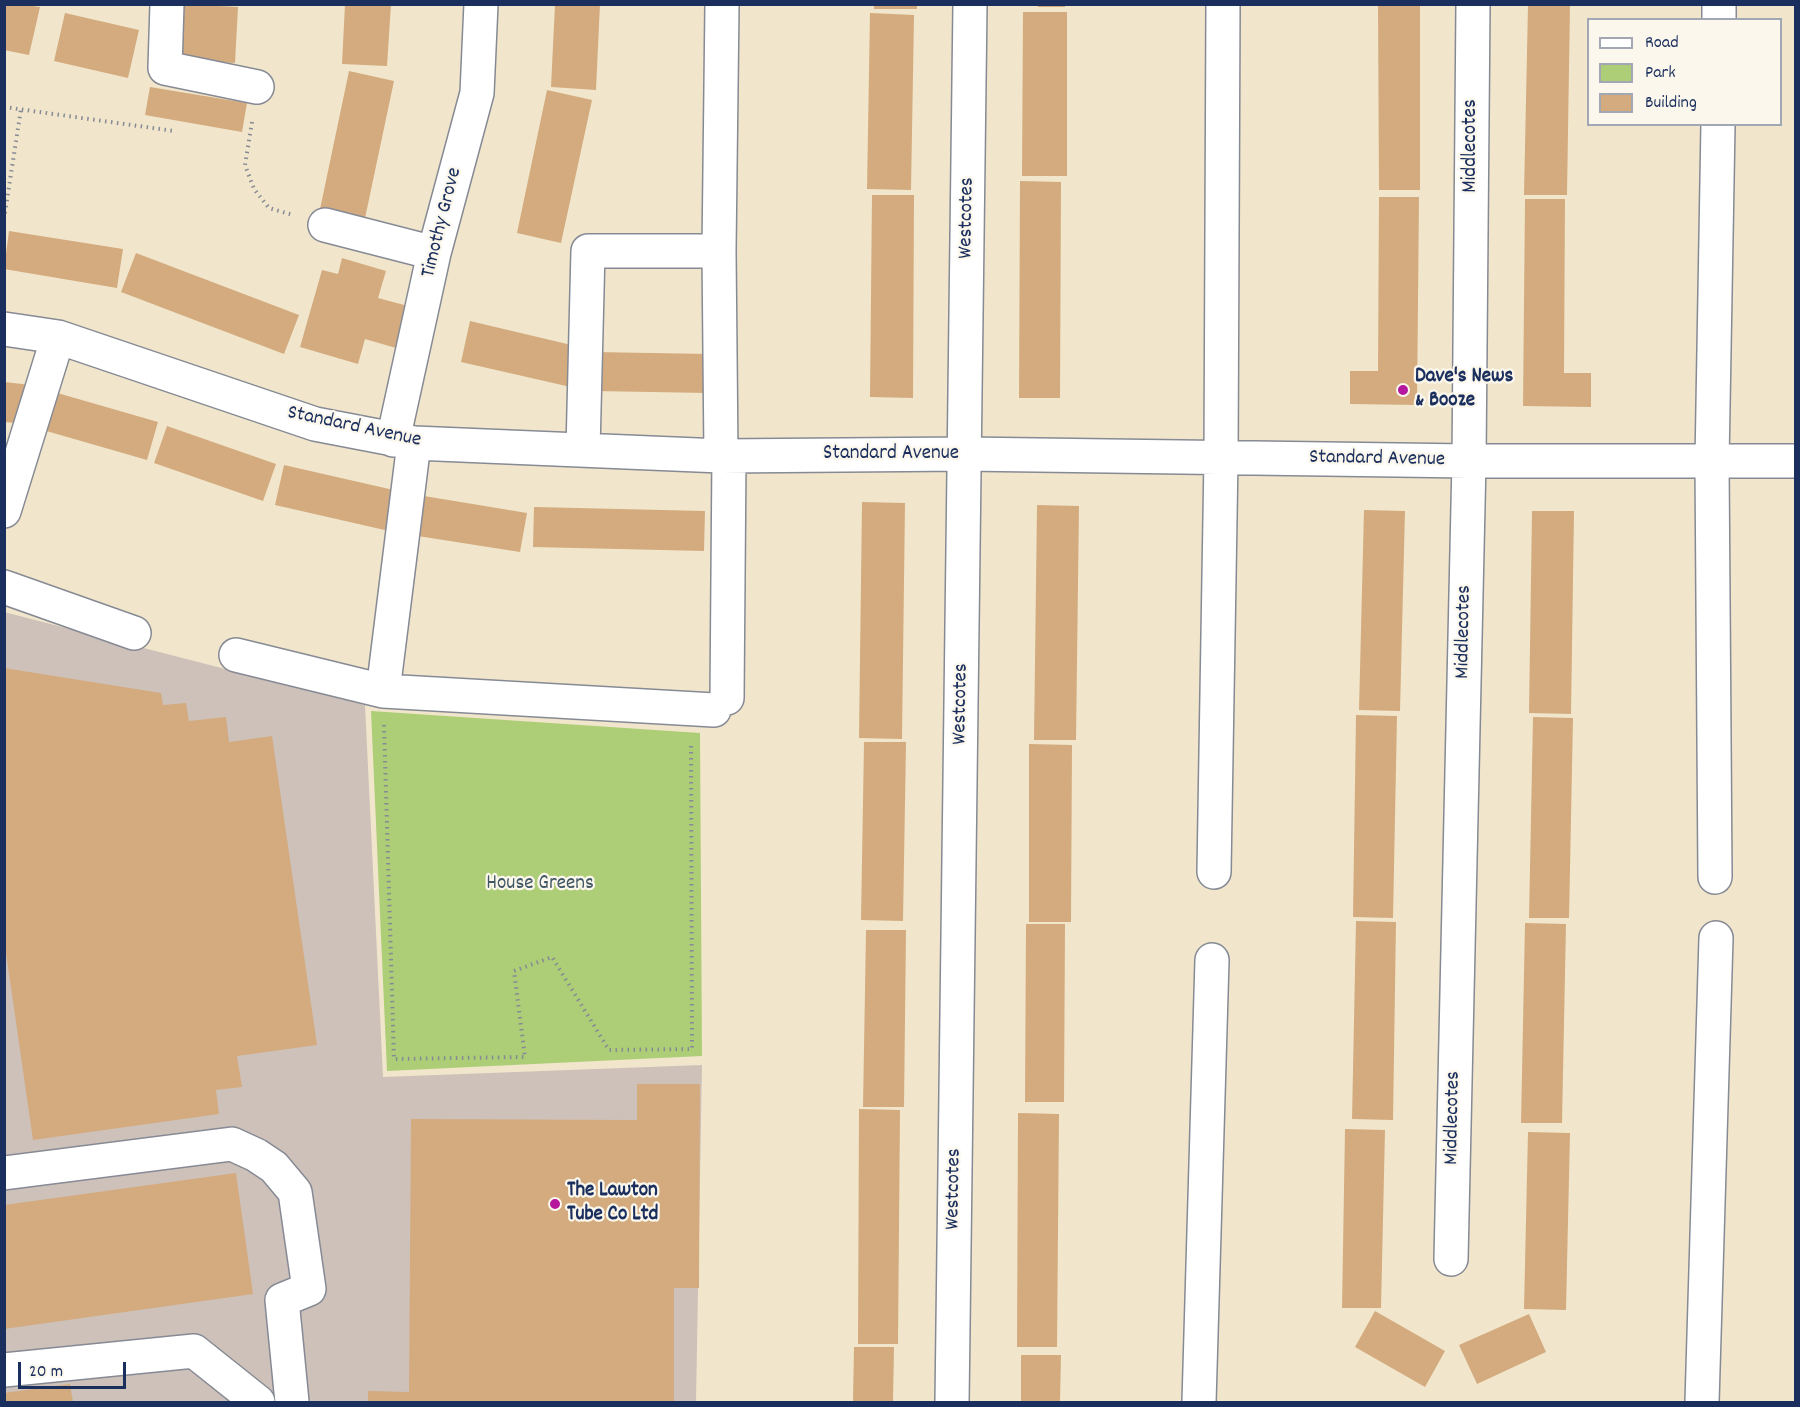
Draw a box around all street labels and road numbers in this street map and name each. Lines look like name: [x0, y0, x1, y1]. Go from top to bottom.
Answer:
street label: Middlecotes: [1459, 99, 1485, 193]
street label: Timothy Grove: [417, 165, 469, 281]
street label: Westcotes: [955, 177, 981, 259]
street label: Standard Avenue: [285, 402, 423, 454]
street label: Standard Avenue: [823, 442, 959, 468]
street label: Standard Avenue: [1309, 446, 1445, 474]
street label: Middlecotes: [1452, 585, 1478, 679]
street label: Westcotes: [949, 663, 975, 745]
street label: Middlecotes: [1441, 1071, 1467, 1165]
street label: Westcotes: [942, 1148, 968, 1230]

